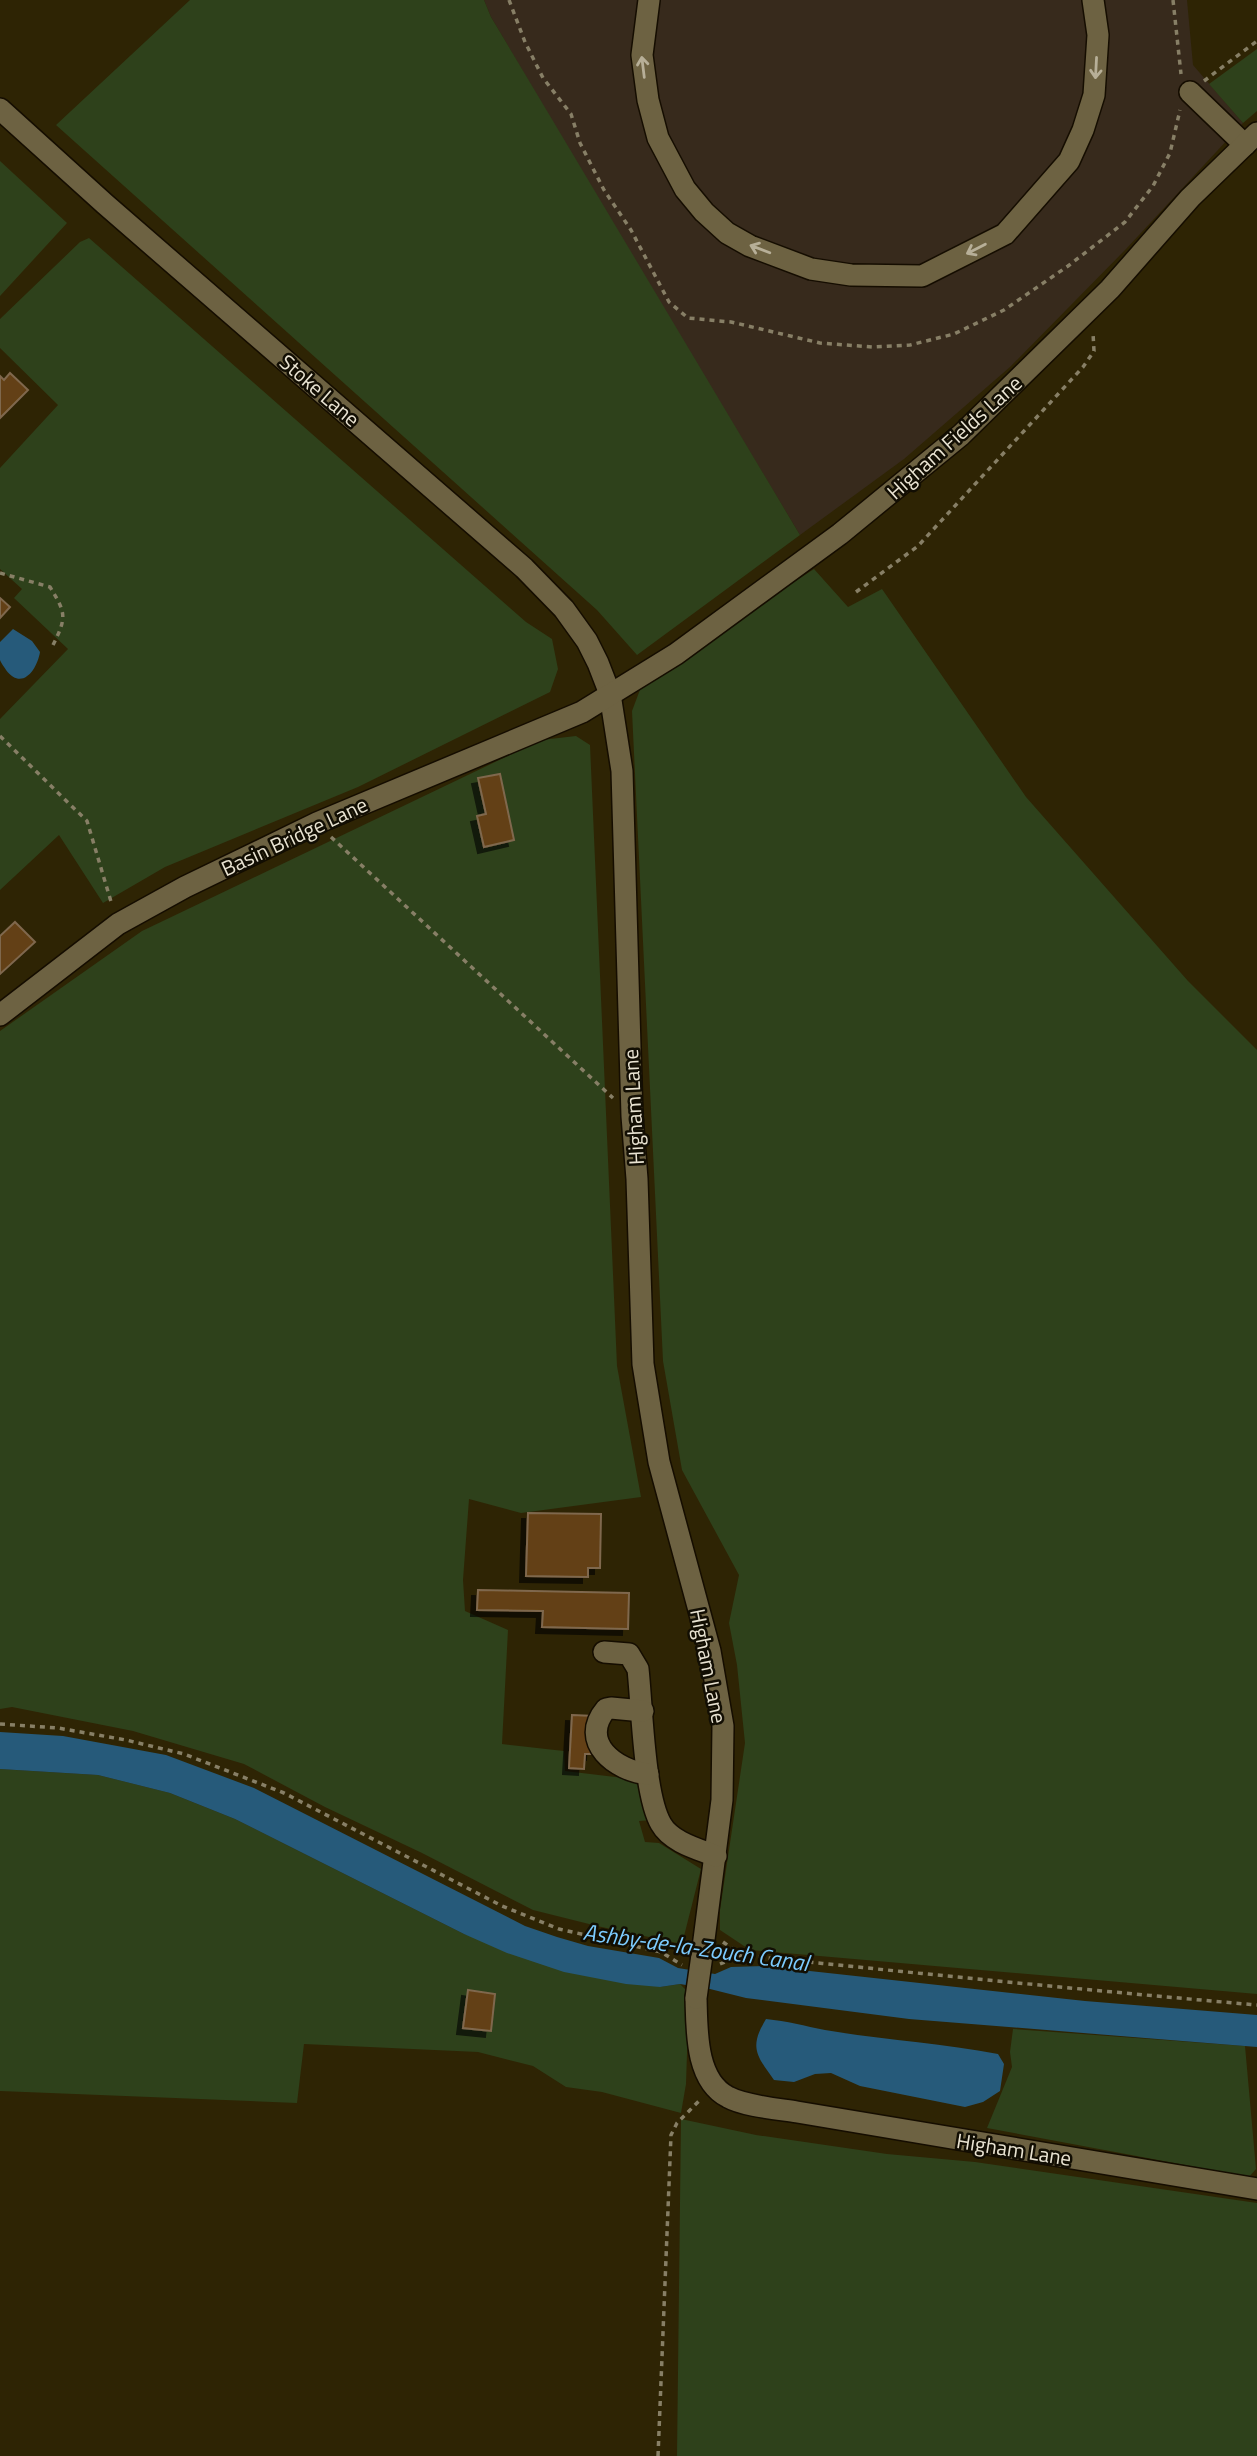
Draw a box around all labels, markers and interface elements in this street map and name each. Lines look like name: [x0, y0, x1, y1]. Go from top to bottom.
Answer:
one-way arrow: [1089, 56, 1102, 79]
one-way arrow: [637, 57, 650, 79]
one-way arrow: [749, 242, 771, 254]
one-way arrow: [966, 242, 987, 256]
street label: Stoke Lane: [273, 346, 367, 434]
street label: Higham Fields Lane: [879, 367, 1029, 507]
street label: Basin Bridge Lane: [216, 788, 372, 884]
street label: Higham Lane: [614, 1048, 652, 1166]
street label: Higham Lane: [682, 1606, 736, 1726]
water label: Ashby-de-la-Zouch Canal: [581, 1914, 814, 1981]
street label: Higham Lane: [954, 2124, 1074, 2174]

